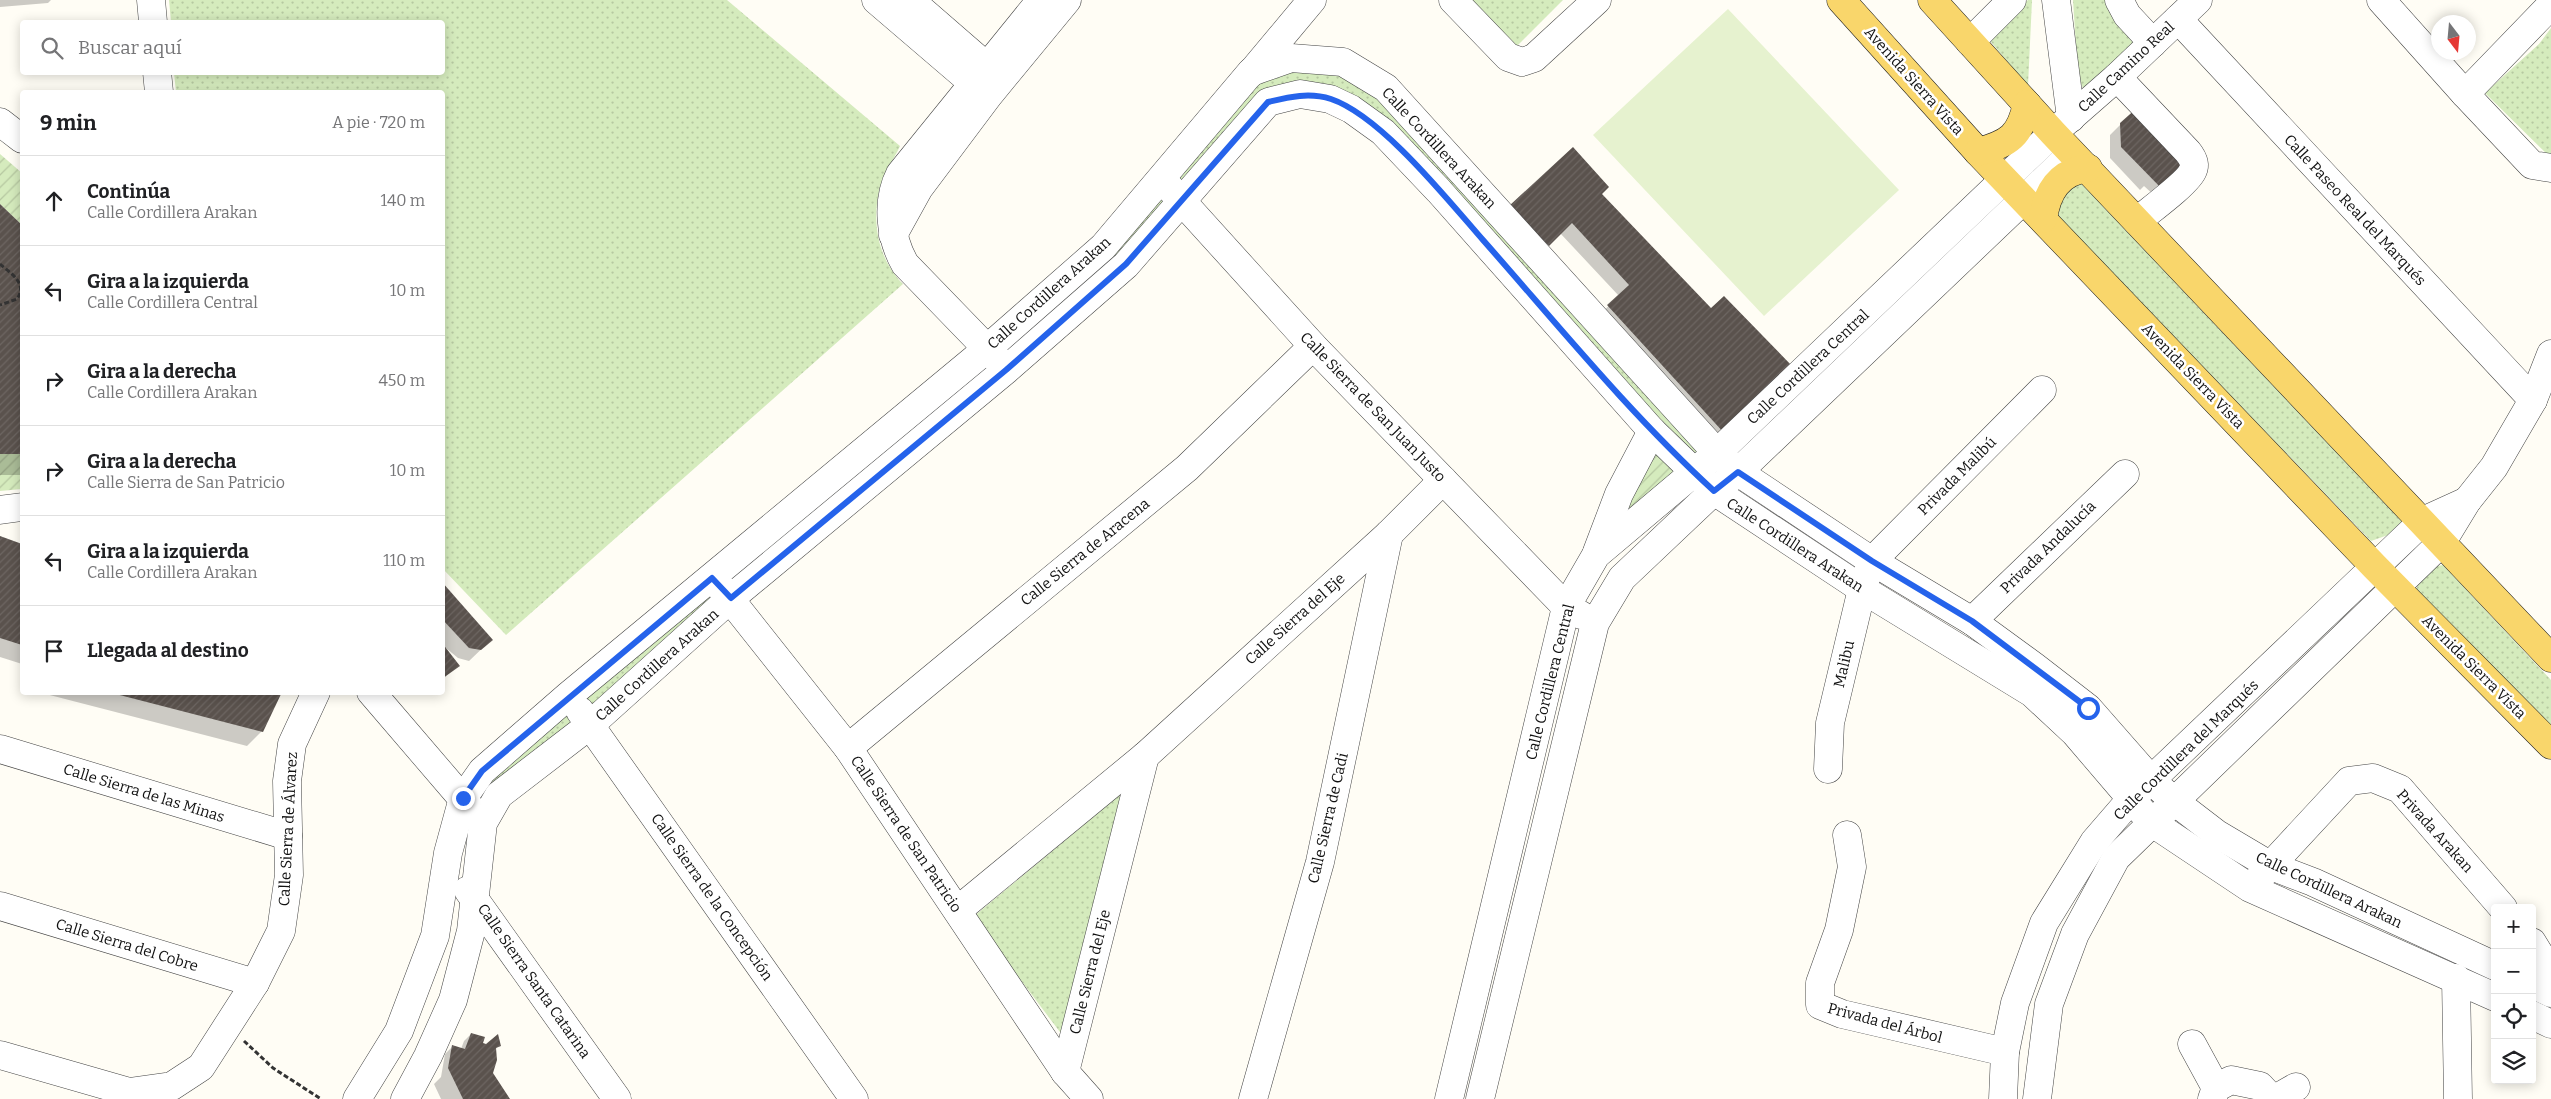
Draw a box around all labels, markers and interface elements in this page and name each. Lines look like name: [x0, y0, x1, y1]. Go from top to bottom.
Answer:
north arrow: [2431, 15, 2476, 60]
street label: Calle Camino Real: [2074, 18, 2178, 116]
search box: [20, 20, 445, 75]
street label: Avenida Sierra Vista: [1861, 23, 1967, 139]
icon: search: [38, 34, 66, 62]
text: Buscar aquí: [78, 36, 182, 59]
street label: Calle Cordillera Arakan: [1378, 83, 1500, 213]
text: 9 min: [40, 110, 96, 136]
text: A pie · 720 m: [332, 113, 425, 132]
street label: Calle Paseo Real del Marqués: [2280, 131, 2430, 289]
text: Continúa: [87, 180, 170, 203]
icon: ahead: [40, 187, 68, 215]
text: 140 m: [380, 191, 425, 210]
text: Calle Cordillera Arakan: [87, 203, 257, 222]
street label: Calle Cordillera Arakan: [984, 233, 1115, 353]
text: Gira a la izquierda: [87, 270, 249, 293]
icon: left: [40, 277, 68, 305]
text: 10 m: [390, 281, 425, 300]
text: Calle Cordillera Central: [87, 293, 258, 312]
street label: Calle Cordillera Central: [1743, 306, 1873, 428]
street label: Avenida Sierra Vista: [2138, 320, 2248, 432]
street label: Calle Sierra de San Juan Justo: [1296, 328, 1450, 486]
text: Gira a la derecha: [87, 360, 236, 383]
icon: right: [40, 367, 68, 395]
text: 450 m: [378, 371, 425, 390]
text: Calle Cordillera Arakan: [87, 383, 257, 402]
street label: Privada Malibú: [1914, 433, 2000, 519]
text: Gira a la derecha: [87, 450, 236, 473]
icon: right: [40, 457, 68, 485]
text: 10 m: [390, 461, 425, 480]
text: Calle Sierra de San Patricio: [87, 473, 285, 492]
street label: Calle Sierra de Aracena: [1017, 494, 1153, 610]
street label: Calle Cordillera Arakan: [1723, 494, 1867, 596]
street label: Privada Andalucía: [1997, 497, 2099, 597]
text: Gira a la izquierda: [87, 540, 249, 563]
icon: left: [40, 547, 68, 575]
text: 110 m: [383, 551, 425, 570]
text: Calle Cordillera Arakan: [87, 563, 257, 582]
street label: Calle Sierra del Eje: [1241, 569, 1349, 669]
street label: Calle Cordillera Central: [1522, 602, 1578, 762]
street label: Calle Cordillera Arakan: [592, 605, 723, 725]
street label: Avenida Sierra Vista: [2418, 611, 2530, 723]
icon: arrive: [40, 637, 68, 665]
text: Llegada al destino: [87, 639, 249, 662]
street label: Malibu: [1830, 639, 1858, 689]
street label: Calle Cordillera del Marqués: [2110, 676, 2262, 824]
route start: [2077, 697, 2100, 720]
street label: Calle Sierra de Cadi: [1304, 750, 1352, 885]
street label: Calle Sierra de Álvarez: [275, 751, 301, 907]
street label: Calle Sierra de San Patricio: [847, 752, 965, 916]
street label: Calle Sierra de las Minas: [61, 760, 227, 826]
street label: Privada Arakan: [2393, 786, 2477, 877]
route end: [452, 787, 475, 810]
street label: Calle Sierra de la Concepción: [647, 810, 777, 984]
street label: Calle Cordillera Arakan: [2253, 848, 2406, 932]
street label: Calle Sierra Santa Catarina: [474, 900, 594, 1062]
map controls: [2491, 904, 2536, 1084]
button: +: [2491, 904, 2536, 949]
street label: Calle Sierra del Eje: [1066, 908, 1114, 1036]
street label: Calle Sierra del Cobre: [54, 915, 200, 975]
button: −: [2491, 949, 2536, 994]
button: locate: [2491, 994, 2536, 1039]
street label: Privada del Árbol: [1826, 999, 1944, 1047]
button: layers: [2491, 1039, 2536, 1084]

